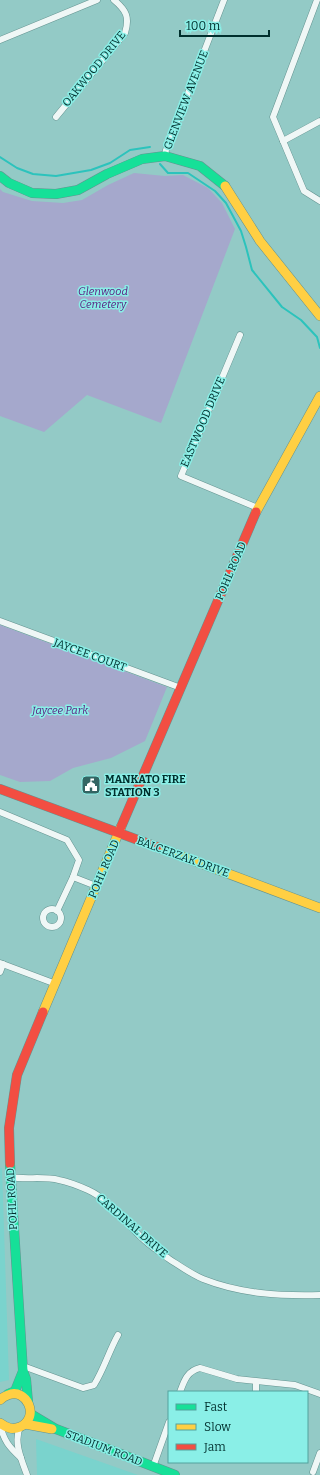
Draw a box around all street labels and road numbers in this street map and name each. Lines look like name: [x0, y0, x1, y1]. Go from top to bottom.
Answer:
street label: OAKWOOD DRIVE: [60, 29, 128, 109]
street label: GLENVIEW AVENUE: [161, 48, 211, 151]
street label: EASTWOOD DRIVE: [178, 375, 228, 469]
street label: POHL ROAD: [213, 540, 249, 602]
street label: JAYCEE COURT: [51, 636, 128, 674]
street label: BALCERZAK DRIVE: [135, 834, 231, 880]
street label: POHL ROAD: [86, 838, 122, 900]
street label: POHL ROAD: [4, 1168, 20, 1230]
street label: CARDINAL DRIVE: [94, 1191, 170, 1261]
street label: STADIUM ROAD: [64, 1427, 144, 1469]

